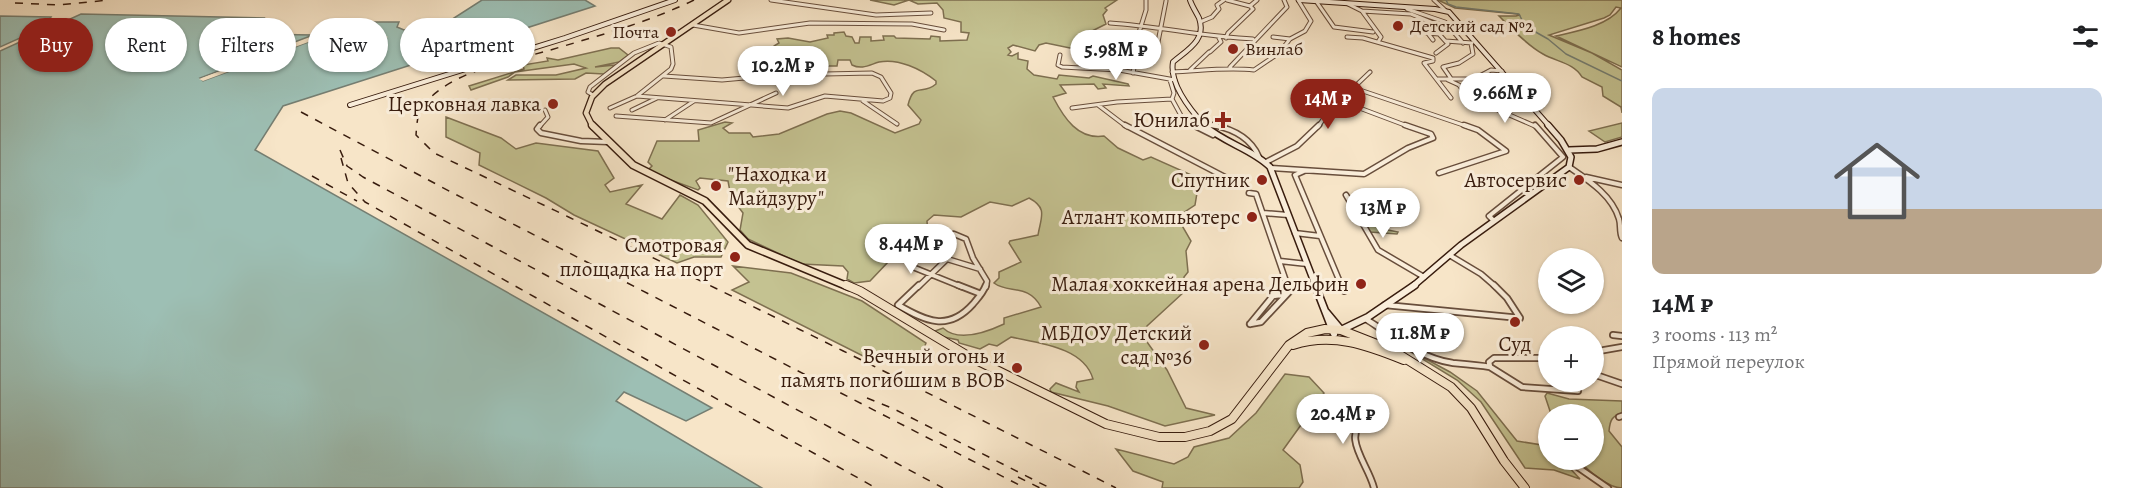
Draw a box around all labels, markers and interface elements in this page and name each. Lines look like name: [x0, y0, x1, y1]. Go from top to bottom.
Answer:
place label: Детский сад №2: [1410, 14, 1534, 38]
chip: Buy: [18, 18, 93, 72]
chip: Rent: [105, 18, 187, 72]
chip: Filters: [199, 18, 296, 72]
chip: New: [308, 18, 388, 72]
chip: Apartment: [400, 18, 535, 72]
marker: Детский сад №2: [1391, 19, 1405, 33]
text: 8 homes: [1652, 19, 1741, 54]
place label: Почта: [613, 20, 660, 44]
icon: filters: [2069, 20, 2102, 53]
marker: Почта: [664, 25, 678, 39]
pin: 5.98M ₽: [1061, 30, 1171, 81]
text: 5.98M ₽: [1084, 36, 1148, 63]
place label: Винлаб: [1245, 37, 1303, 61]
marker: Винлаб: [1226, 42, 1240, 56]
pin: 10.2M ₽: [728, 46, 838, 97]
text: 10.2M ₽: [752, 52, 814, 79]
pin: 9.66M ₽: [1450, 73, 1560, 124]
pin: 14M ₽: [1286, 79, 1370, 130]
text: 9.66M ₽: [1473, 79, 1537, 106]
text: 14M ₽: [1304, 85, 1352, 112]
place label: Церковная лавка: [388, 90, 541, 118]
marker: Церковная лавка: [546, 97, 560, 111]
place label: Юнилаб: [1133, 106, 1210, 134]
marker: Юнилаб: [1214, 111, 1232, 129]
icon: home: [1823, 127, 1931, 235]
place label: "Находка и Майдзуру": [728, 160, 827, 212]
place label: Спутник: [1171, 166, 1250, 194]
place label: Автосервис: [1463, 166, 1567, 194]
marker: Спутник: [1255, 173, 1269, 187]
marker: Автосервис: [1572, 173, 1586, 187]
marker: "Находка и Майдзуру": [709, 179, 723, 193]
pin: 13M ₽: [1341, 188, 1425, 239]
text: 13M ₽: [1360, 194, 1406, 221]
place label: Атлант компьютерс: [1061, 203, 1240, 231]
marker: Атлант компьютерс: [1245, 210, 1259, 224]
pin: 8.44M ₽: [856, 224, 966, 275]
text: 8.44M ₽: [879, 230, 943, 257]
place label: Смотровая площадка на порт: [559, 231, 723, 283]
map controls: [1538, 248, 1604, 470]
button: layers: [1538, 248, 1604, 314]
marker: Смотровая площадка на порт: [728, 250, 742, 264]
place label: Малая хоккейная арена Дельфин: [1051, 270, 1349, 298]
marker: Малая хоккейная арена Дельфин: [1354, 277, 1368, 291]
text: 14M ₽: [1652, 286, 1713, 321]
pin: 11.8M ₽: [1365, 313, 1475, 364]
marker: Суд: [1508, 315, 1522, 329]
place label: МБДОУ Детский сад №36: [1041, 319, 1192, 371]
text: 11.8M ₽: [1390, 319, 1450, 346]
text: 3 rooms · 113 m²: [1652, 321, 1777, 348]
button: +: [1538, 326, 1604, 392]
place label: Суд: [1499, 330, 1531, 358]
marker: МБДОУ Детский сад №36: [1197, 338, 1211, 352]
place label: Вечный огонь и память погибшим в ВОВ: [780, 342, 1005, 394]
text: Прямой переулок: [1652, 348, 1805, 375]
marker: Вечный огонь и память погибшим в ВОВ: [1010, 361, 1024, 375]
pin: 20.4M ₽: [1288, 394, 1398, 445]
text: 20.4M ₽: [1310, 400, 1376, 427]
button: −: [1538, 404, 1604, 470]

